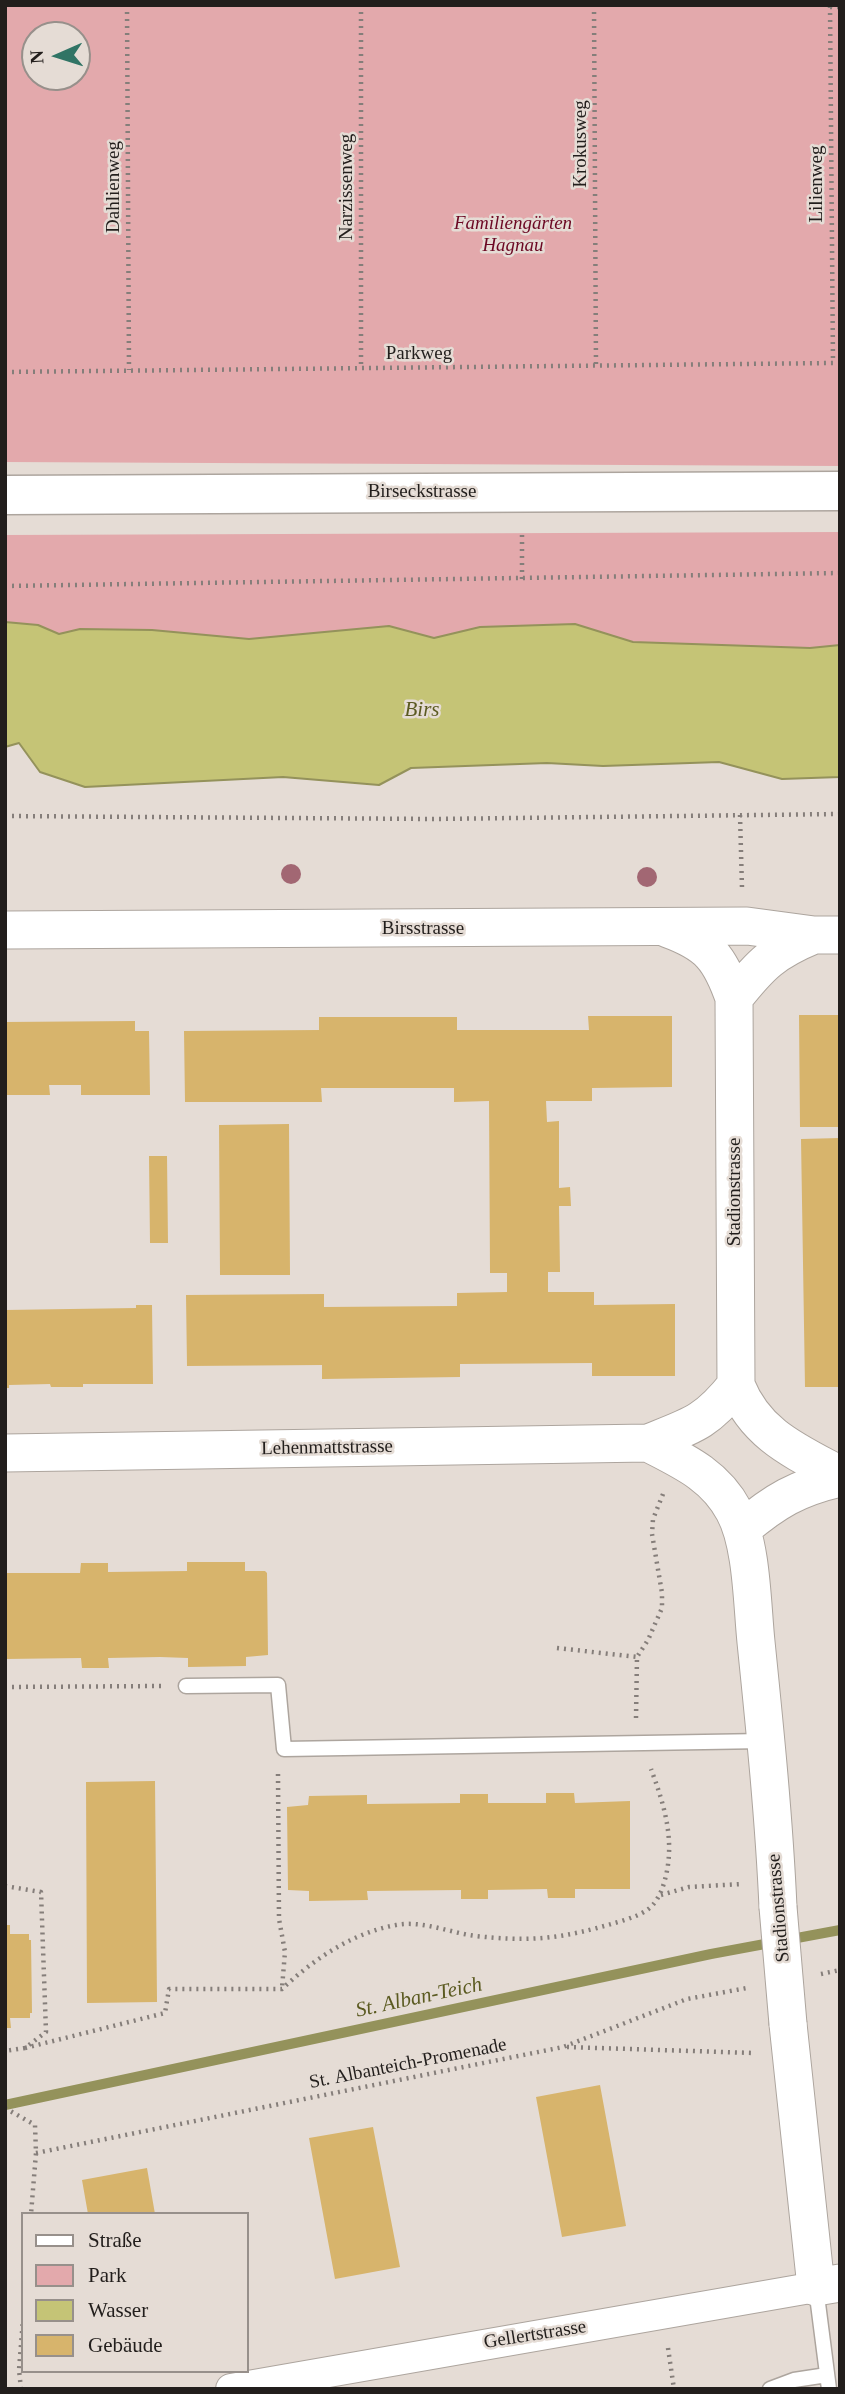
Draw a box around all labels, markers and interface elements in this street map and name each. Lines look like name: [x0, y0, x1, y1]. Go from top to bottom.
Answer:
north arrow: [21, 21, 91, 91]
text: N: [26, 50, 47, 64]
street label: Krokusweg: [570, 100, 592, 188]
street label: Narzissenweg: [336, 134, 358, 240]
street label: Dahlienweg: [103, 141, 125, 233]
street label: Lilienweg: [806, 145, 828, 223]
park label: Familiengärten Hagnau: [454, 213, 572, 257]
street label: Parkweg: [386, 343, 452, 365]
street label: Birseckstrasse: [368, 481, 476, 503]
water label: Birs: [404, 697, 440, 723]
street label: Birsstrasse: [382, 918, 464, 940]
street label: Stadionstrasse: [724, 1138, 746, 1246]
street label: Lehenmattstrasse: [261, 1435, 393, 1461]
street label: Stadionstrasse: [763, 1853, 795, 1963]
water label: St. Alban-Teich: [353, 1972, 485, 2024]
street label: St. Albanteich-Promenade: [307, 2034, 509, 2094]
legend: [21, 2212, 248, 2373]
text: Straße: [88, 2228, 142, 2252]
text: Park: [88, 2263, 127, 2287]
text: Wasser: [88, 2298, 148, 2322]
street label: Gellertstrasse: [482, 2316, 588, 2354]
text: Gebäude: [88, 2333, 163, 2357]

